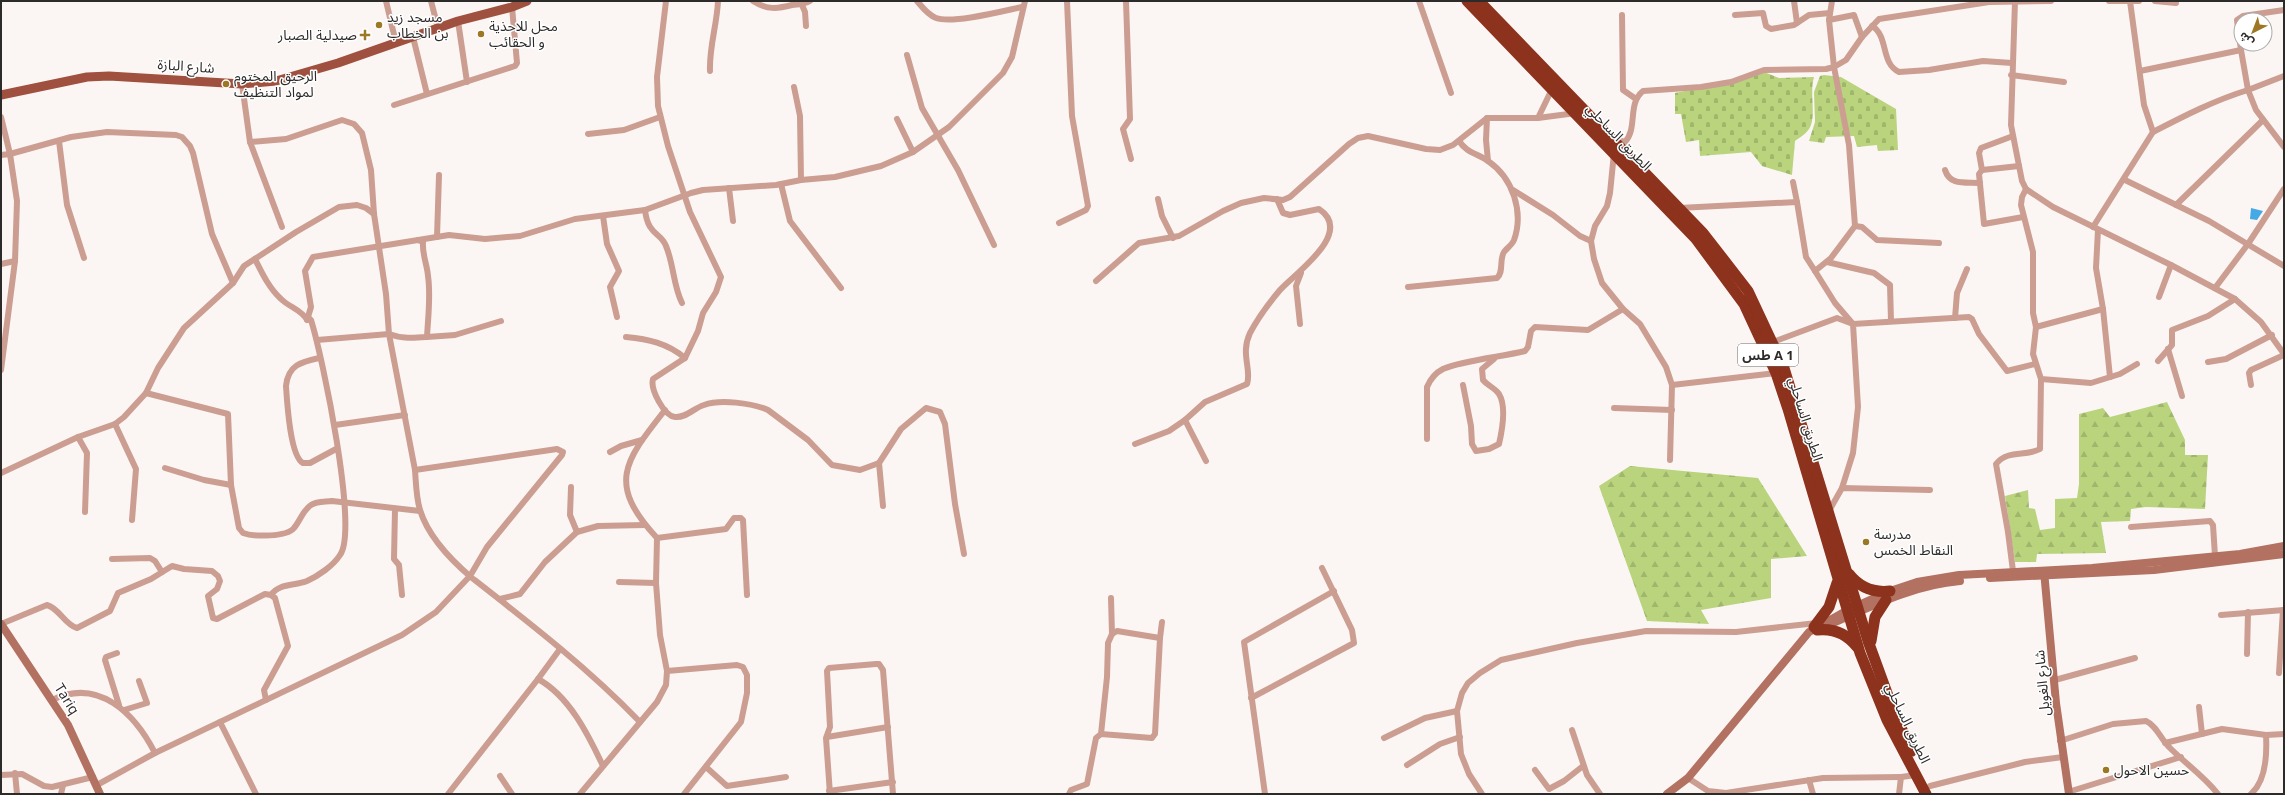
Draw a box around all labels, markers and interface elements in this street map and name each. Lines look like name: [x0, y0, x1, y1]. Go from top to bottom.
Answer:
place label: مسجد زيد بن الخطاب: [387, 7, 449, 42]
north arrow: [2233, 12, 2273, 52]
place label: محل للاحذية و الحقائب: [489, 16, 558, 51]
marker: مسجد زيد بن الخطاب: [374, 20, 384, 30]
place label: صيدلية الصبار: [277, 25, 357, 44]
marker: محل للاحذية و الحقائب: [476, 29, 486, 39]
text: ش: [2235, 29, 2257, 50]
marker: صيدلية الصبار: [360, 30, 370, 40]
street label: شارع البازة: [157, 54, 215, 79]
place label: الرحيق المختوم لمواد التنظيف: [234, 66, 317, 101]
marker: الرحيق المختوم لمواد التنظيف: [221, 79, 231, 89]
street label: الطريق الساحلي: [1581, 99, 1656, 176]
road number: طس A 1: [1738, 344, 1798, 366]
street label: الطريق الساحلي: [1783, 375, 1828, 464]
place label: مدرسة النقاط الخمس: [1874, 524, 1953, 559]
marker: مدرسة النقاط الخمس: [1861, 537, 1871, 547]
street label: شارع الغويل: [2029, 649, 2056, 717]
street label: الطريق الساحلي: [1879, 679, 1935, 767]
street label: Tariq: [51, 680, 84, 718]
place label: حسين الاحول: [2114, 760, 2189, 779]
marker: حسين الاحول: [2101, 765, 2111, 775]

